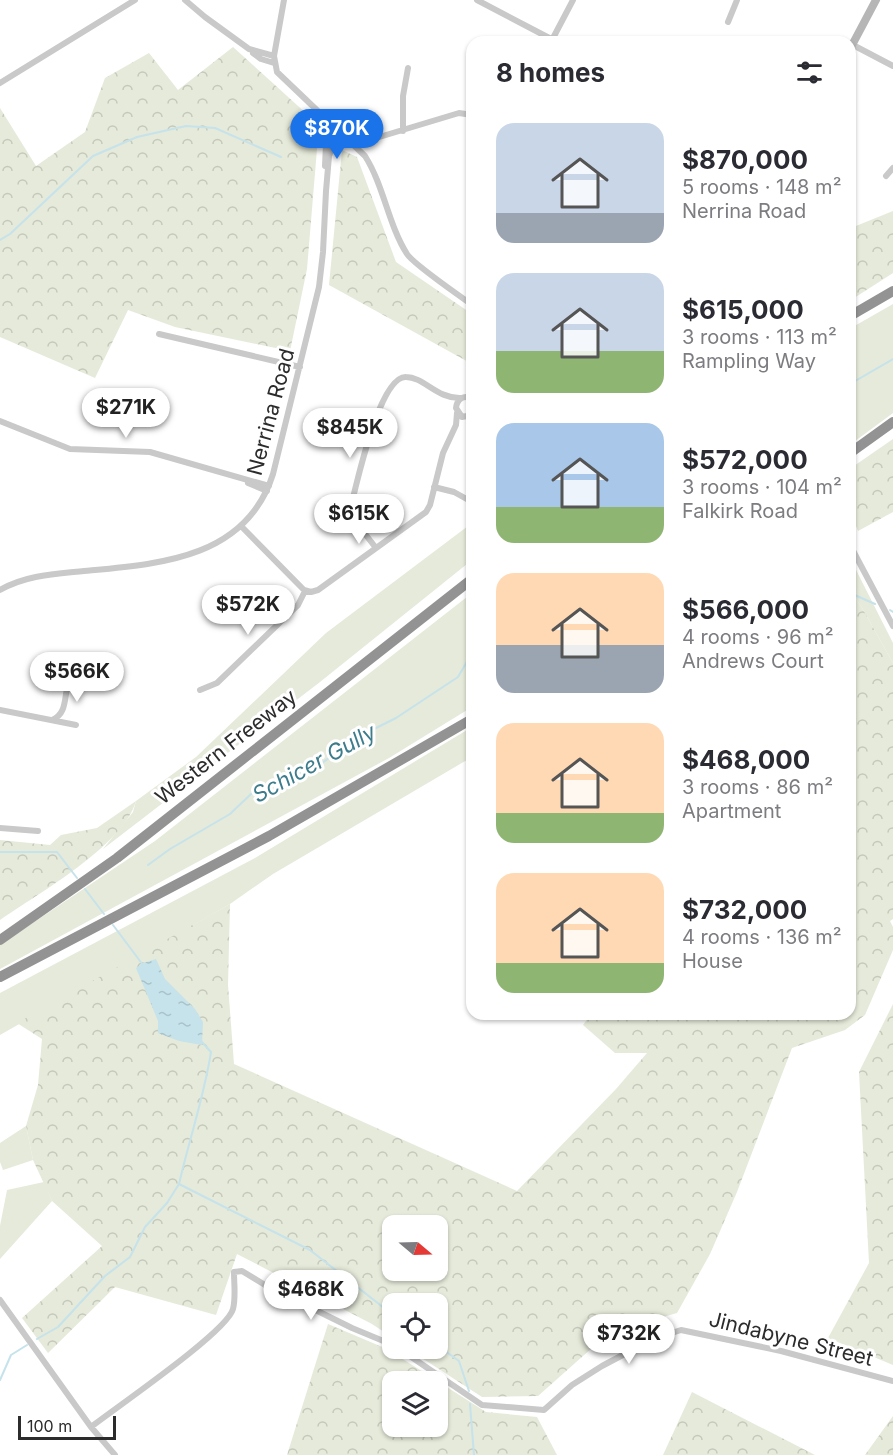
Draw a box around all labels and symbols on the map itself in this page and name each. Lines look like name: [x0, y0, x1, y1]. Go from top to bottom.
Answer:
pin: $870K: [295, 109, 379, 160]
street label: Nerrina Road: [242, 346, 299, 478]
pin: $271K: [84, 388, 168, 439]
pin: $845K: [308, 408, 392, 459]
pin: $615K: [317, 494, 401, 545]
pin: $572K: [206, 585, 290, 636]
pin: $566K: [35, 652, 119, 703]
street label: Western Freeway: [150, 684, 301, 810]
water label: Schicer Gully: [248, 718, 381, 808]
north arrow: [382, 1215, 448, 1281]
pin: $468K: [269, 1270, 353, 1321]
street label: Jindabyne Street: [706, 1306, 876, 1371]
pin: $732K: [587, 1314, 671, 1365]
scale bar: [18, 1413, 116, 1440]

